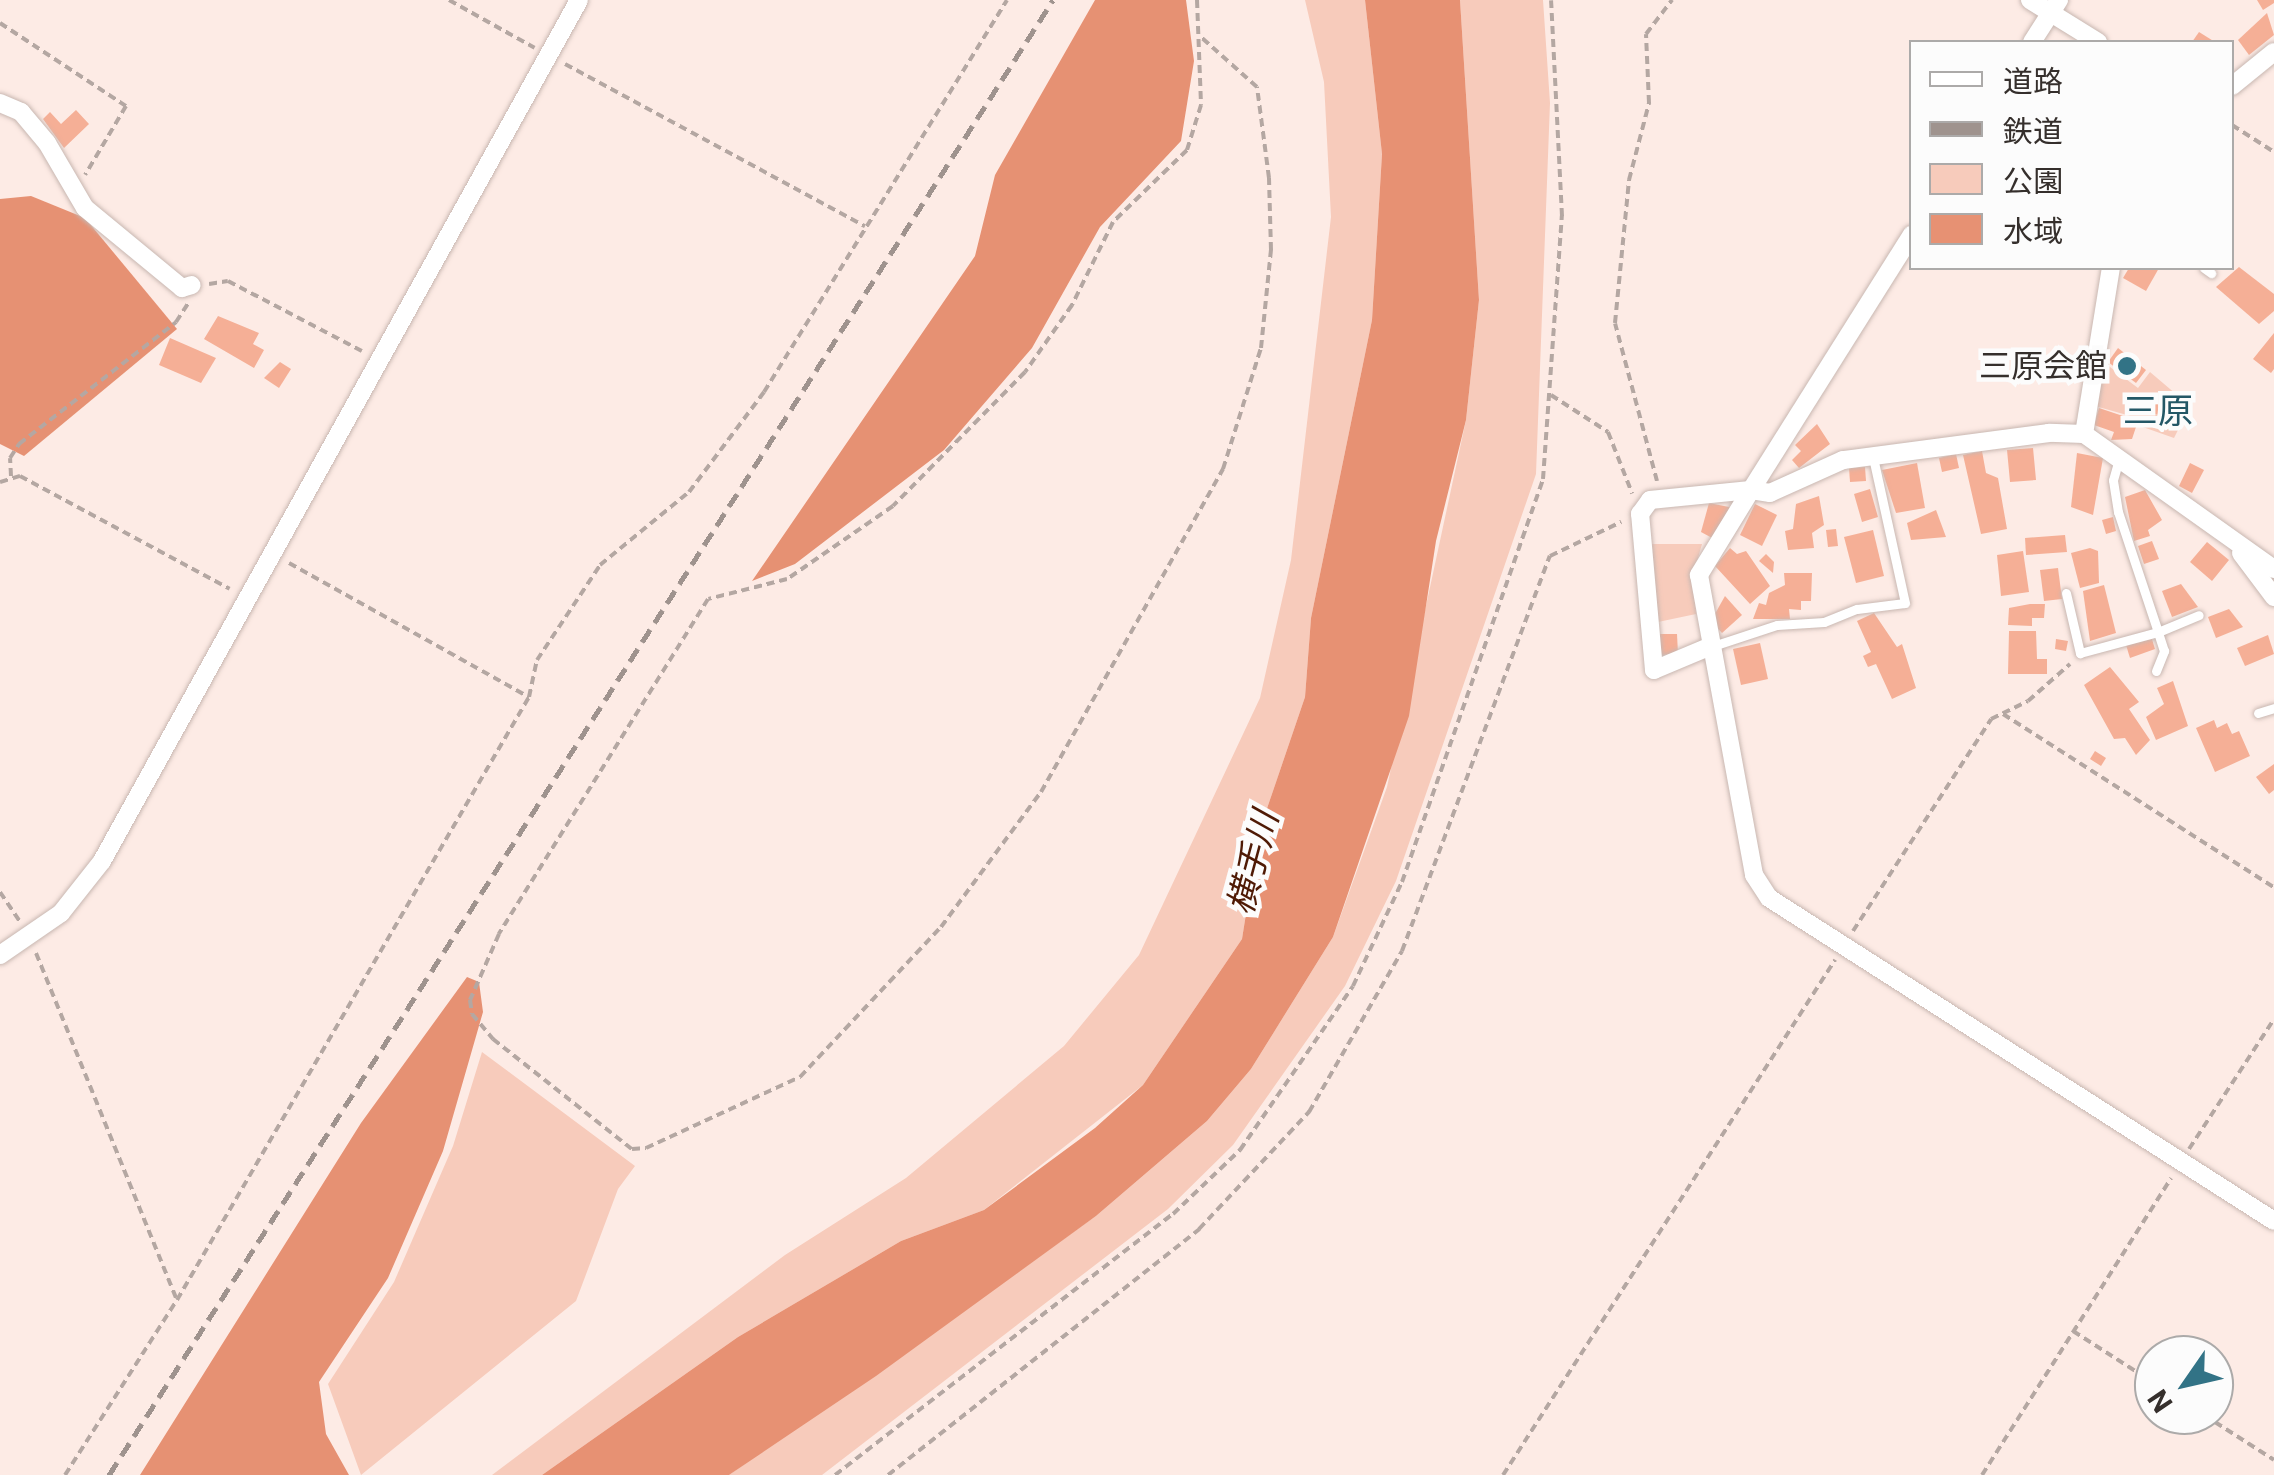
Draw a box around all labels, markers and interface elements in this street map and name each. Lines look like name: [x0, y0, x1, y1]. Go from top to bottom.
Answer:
legend: [1909, 40, 2234, 270]
text: 道路: [2003, 64, 2063, 99]
text: 鉄道: [2003, 114, 2063, 149]
text: 公園: [2003, 164, 2063, 199]
text: 水域: [2003, 214, 2063, 249]
place label: 三原会館: [1979, 347, 2107, 385]
marker: 三原会館: [2116, 355, 2138, 377]
district label: 三原: [2123, 391, 2193, 433]
water label: 横手川: [1220, 807, 1288, 919]
north arrow: [2134, 1335, 2234, 1435]
text: N: [2141, 1384, 2180, 1418]

